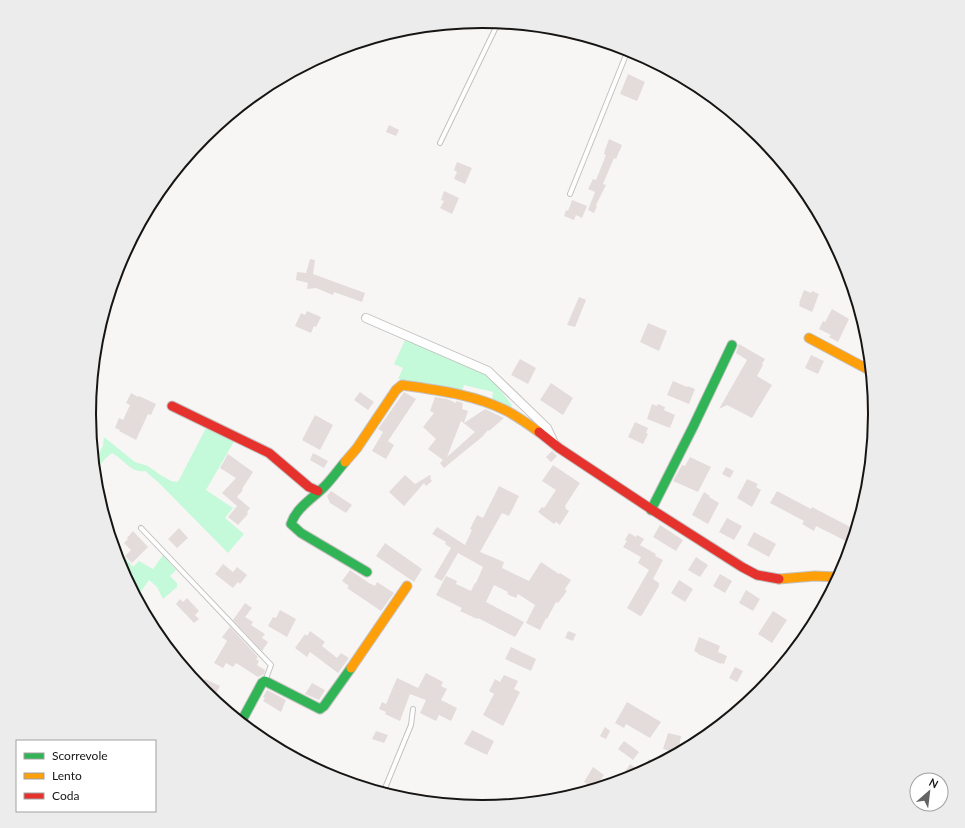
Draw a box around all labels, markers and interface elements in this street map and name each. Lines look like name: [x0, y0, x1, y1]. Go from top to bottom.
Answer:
legend: [16, 740, 156, 812]
text: Scorrevole: [52, 748, 108, 763]
text: Lento: [52, 768, 82, 783]
north arrow: [909, 772, 949, 812]
text: N: [927, 775, 941, 790]
text: Coda: [52, 788, 79, 803]

